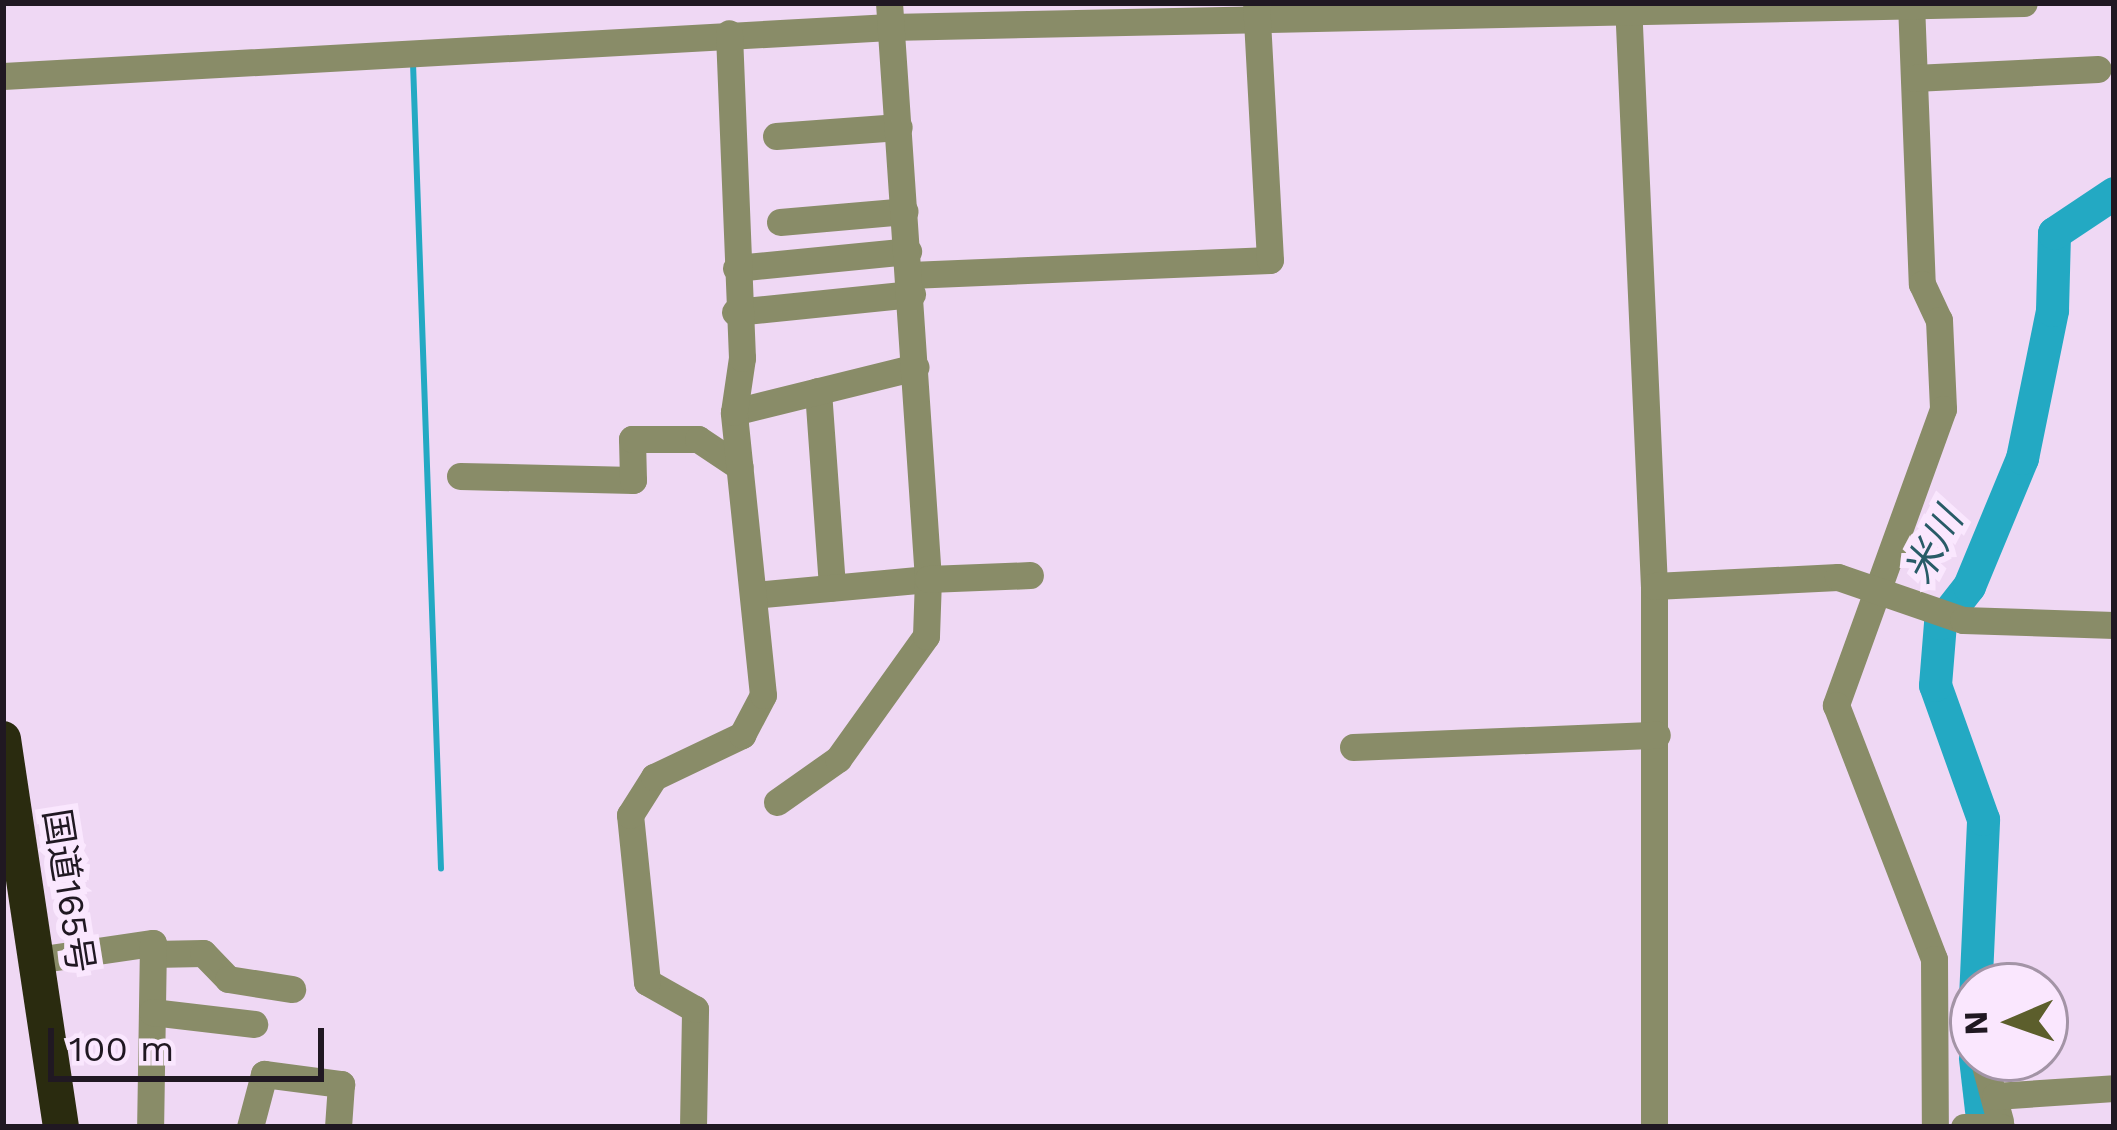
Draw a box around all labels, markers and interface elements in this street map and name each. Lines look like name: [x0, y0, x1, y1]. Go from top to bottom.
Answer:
water label: 米川: [1895, 501, 1973, 591]
street label: 国道165号: [34, 806, 102, 976]
north arrow: [1949, 962, 2069, 1082]
scale bar: [54, 1004, 330, 1078]
text: N: [1956, 1010, 1995, 1036]
text: 100 m: [69, 1028, 174, 1070]

